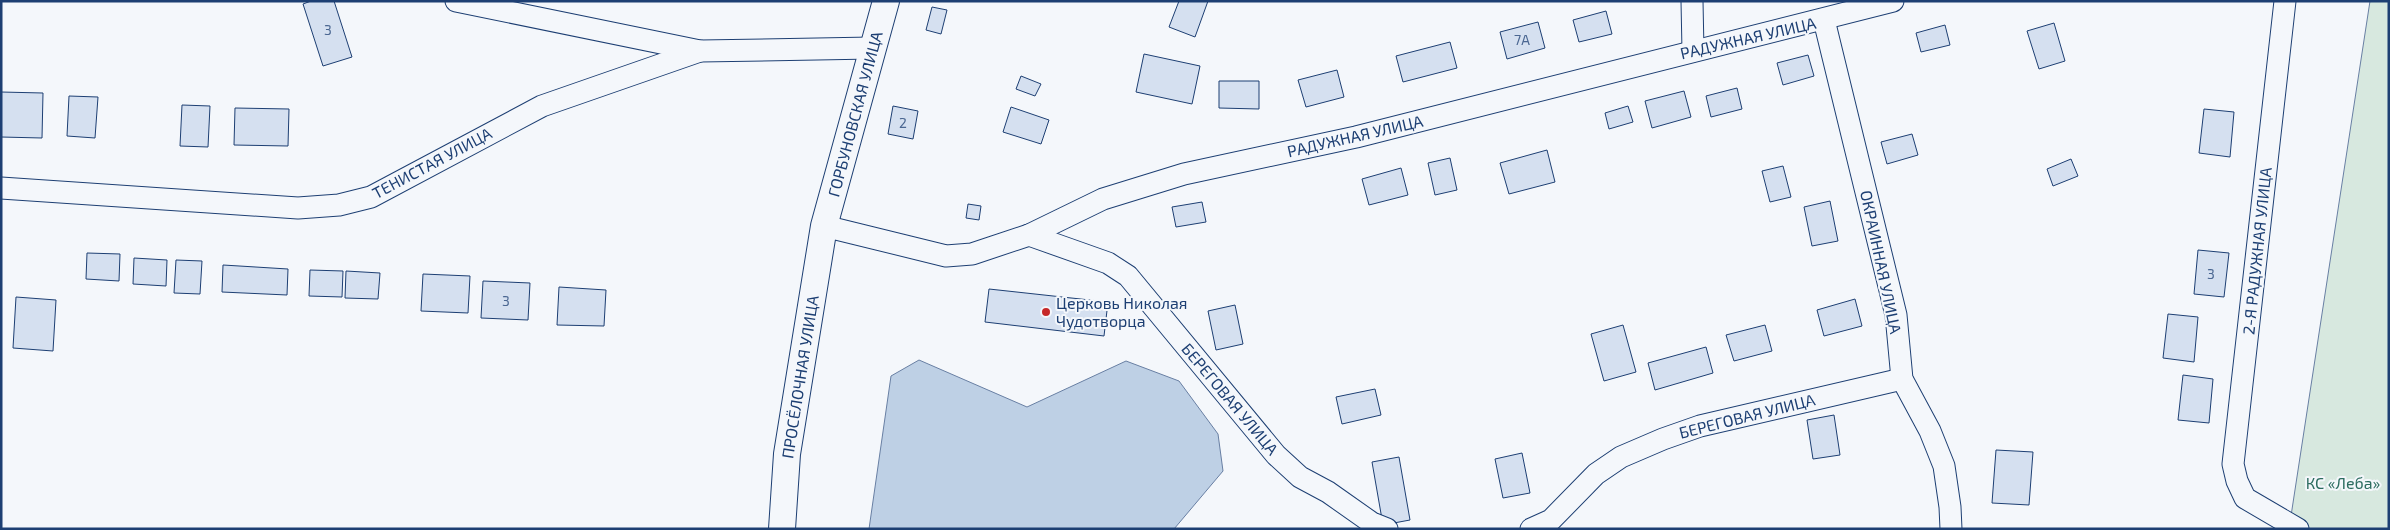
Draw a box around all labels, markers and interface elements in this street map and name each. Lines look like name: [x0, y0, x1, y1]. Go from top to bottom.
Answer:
street label: РАДУЖНАЯ УЛИЦА: [1678, 13, 1818, 62]
house number: 3: [324, 21, 332, 38]
street label: ГОРБУНОВСКАЯ УЛИЦА: [823, 29, 886, 199]
house number: 7А: [1514, 31, 1530, 48]
street label: РАДУЖНАЯ УЛИЦА: [1285, 111, 1425, 160]
house number: 2: [899, 114, 907, 131]
street label: ТЕНИСТАЯ УЛИЦА: [369, 123, 495, 202]
street label: 2-Я РАДУЖНАЯ УЛИЦА: [2238, 166, 2275, 336]
street label: ОКРАИННАЯ УЛИЦА: [1857, 188, 1906, 335]
house number: 3: [2207, 265, 2215, 282]
house number: 3: [502, 292, 510, 309]
place label: Церковь Николая Чудотворца: [1056, 293, 1187, 331]
street label: ПРОСЁЛОЧНАЯ УЛИЦА: [777, 294, 822, 460]
marker: Церковь Николая Чудотворца: [1040, 306, 1052, 318]
street label: БЕРЕГОВАЯ УЛИЦА: [1178, 339, 1283, 458]
street label: БЕРЕГОВАЯ УЛИЦА: [1677, 389, 1817, 442]
park label: КС «Леба»: [2306, 473, 2381, 492]

